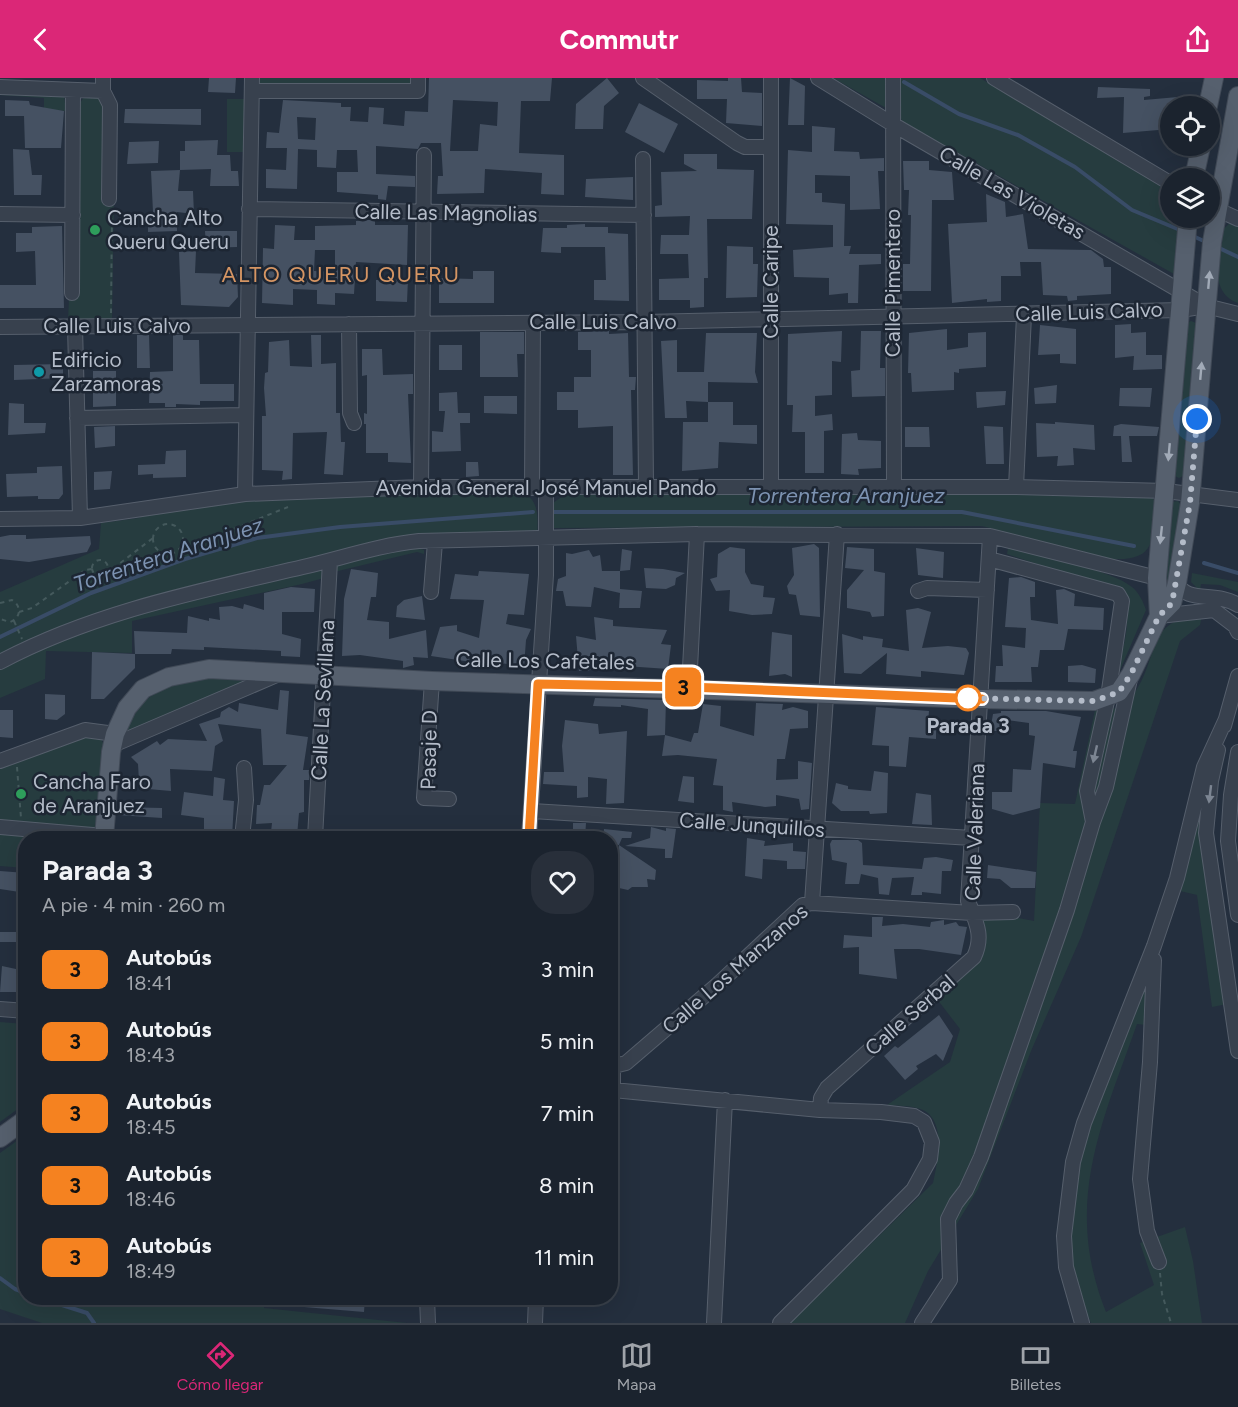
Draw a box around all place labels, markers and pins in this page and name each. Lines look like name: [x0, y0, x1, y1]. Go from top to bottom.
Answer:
place label: Cancha Alto Queru Queru: [107, 205, 229, 254]
marker: Cancha Alto Queru Queru: [88, 223, 102, 237]
place label: Edificio Zarzamoras: [51, 347, 161, 396]
marker: Edificio Zarzamoras: [32, 365, 46, 379]
marker: Parada 3: [955, 685, 981, 711]
place label: Parada 3: [926, 713, 1010, 738]
place label: Cancha Faro de Aranjuez: [33, 769, 151, 818]
marker: Cancha Faro de Aranjuez: [14, 787, 28, 801]

